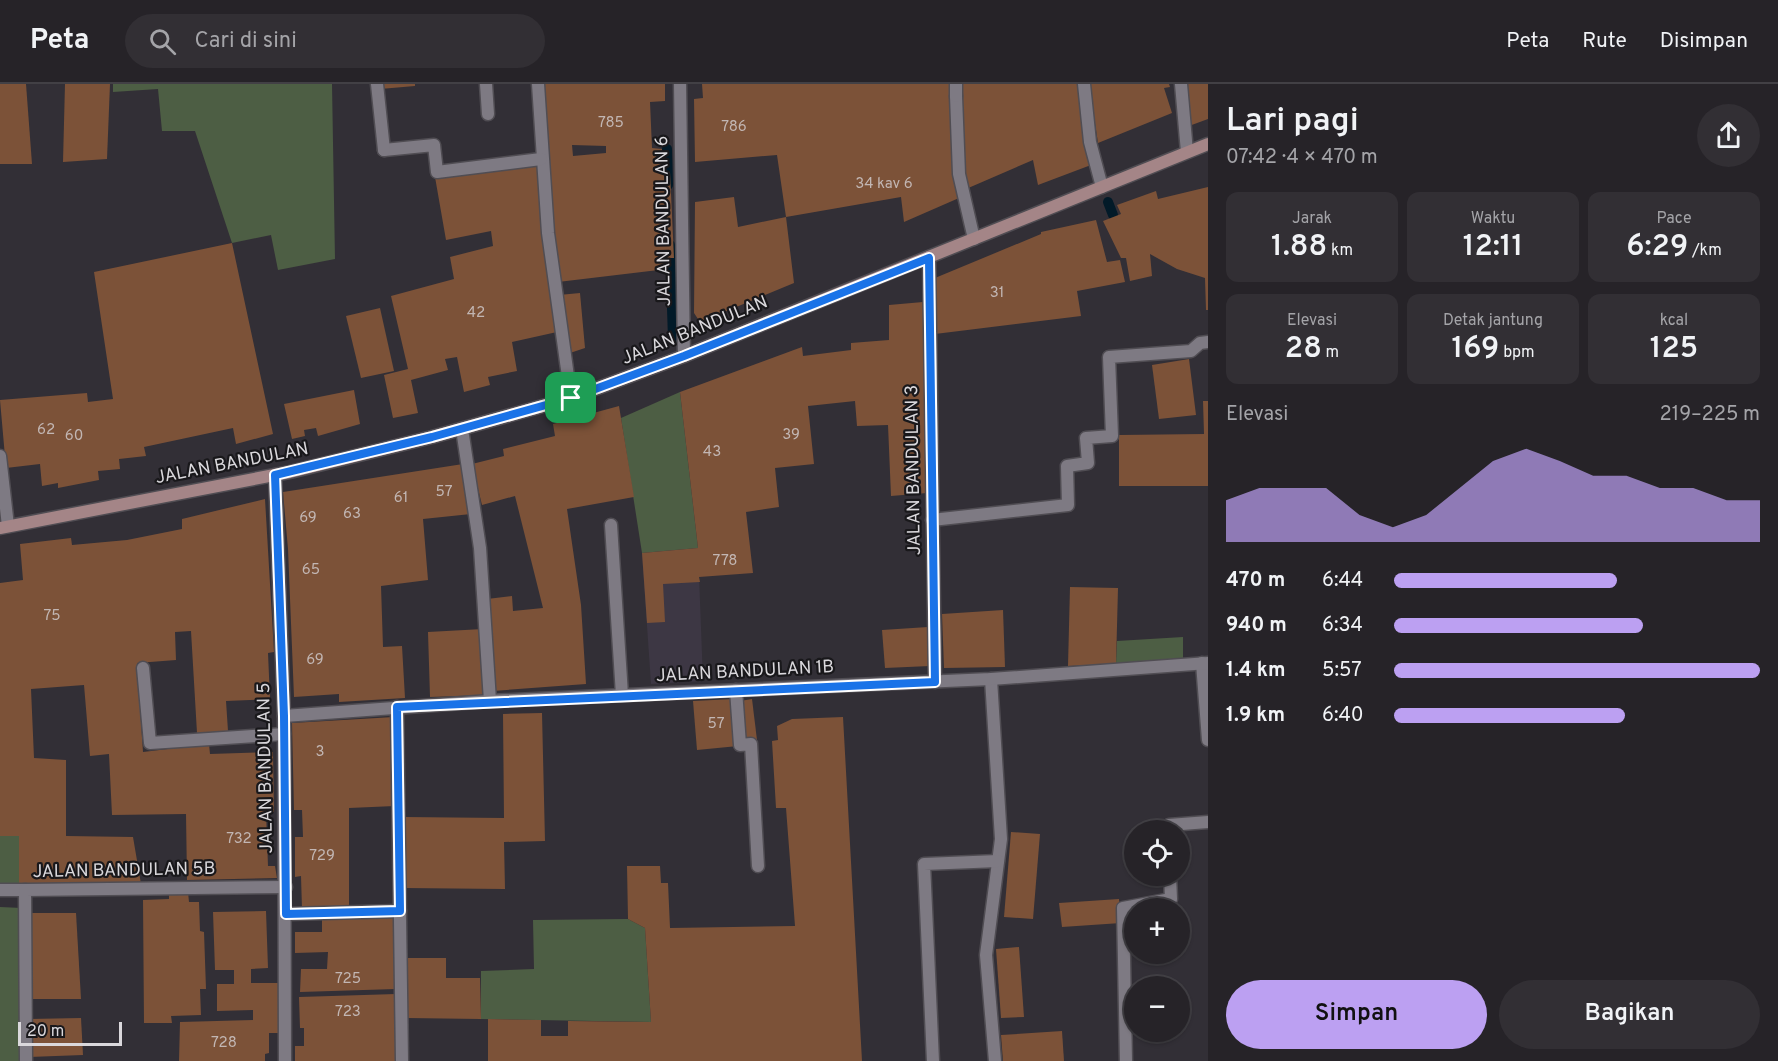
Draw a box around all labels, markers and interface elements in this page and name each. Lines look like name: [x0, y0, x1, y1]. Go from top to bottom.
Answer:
search box: [125, 14, 545, 68]
text: Peta: [30, 23, 89, 59]
icon: search: [146, 25, 179, 58]
text: Cari di sini: [194, 28, 297, 55]
text: Peta: [1506, 28, 1549, 55]
text: Rute: [1582, 28, 1627, 55]
text: Disimpan: [1660, 28, 1748, 55]
text: Lari pagi: [1226, 101, 1359, 143]
button: share: [1697, 104, 1760, 167]
house number: 785: [598, 114, 624, 133]
house number: 786: [721, 118, 747, 137]
street label: JALAN BANDULAN 6: [651, 135, 677, 307]
text: 07:42 · 4 × 470 m: [1226, 145, 1378, 171]
house number: 34 kav 6: [855, 175, 913, 194]
text: Jarak: [1292, 209, 1332, 229]
text: Waktu: [1471, 209, 1515, 229]
text: Pace: [1656, 209, 1692, 229]
text: 1.88: [1271, 229, 1327, 266]
text: 12:11: [1463, 229, 1523, 266]
text: 6:29: [1626, 229, 1688, 266]
text: km: [1327, 241, 1353, 261]
text: /km: [1688, 241, 1722, 261]
house number: 31: [990, 284, 1004, 303]
street label: JALAN BANDULAN: [619, 291, 771, 371]
house number: 42: [467, 304, 485, 323]
text: Elevasi: [1287, 311, 1337, 331]
text: Detak jantung: [1443, 311, 1543, 331]
text: kcal: [1660, 311, 1688, 331]
text: 28: [1285, 331, 1322, 368]
text: 169: [1451, 331, 1499, 368]
text: 125: [1650, 331, 1698, 368]
text: m: [1322, 343, 1339, 363]
text: bpm: [1499, 343, 1535, 363]
pin: [545, 372, 596, 423]
icon: arrive: [554, 381, 587, 414]
street label: JALAN BANDULAN 3: [901, 384, 927, 556]
text: Elevasi: [1226, 402, 1288, 428]
text: 219–225 m: [1660, 402, 1760, 428]
house number: 62: [37, 421, 55, 440]
house number: 39: [782, 426, 800, 445]
house number: 60: [65, 427, 83, 446]
street label: JALAN BANDULAN: [153, 438, 311, 490]
house number: 43: [703, 443, 721, 462]
house number: 57: [436, 483, 453, 502]
house number: 61: [394, 489, 408, 508]
house number: 63: [343, 505, 361, 524]
house number: 69: [299, 509, 317, 528]
house number: 778: [713, 552, 737, 571]
house number: 65: [302, 561, 320, 580]
text: 470 m: [1226, 568, 1285, 594]
text: 6:44: [1322, 568, 1363, 594]
house number: 75: [43, 607, 61, 626]
text: 940 m: [1226, 613, 1287, 639]
text: 6:34: [1322, 613, 1363, 639]
house number: 69: [306, 651, 324, 670]
street label: JALAN BANDULAN 1B: [655, 656, 835, 688]
text: 1.4 km: [1226, 658, 1286, 684]
text: 5:57: [1322, 658, 1362, 684]
street label: JALAN BANDULAN 5: [253, 682, 279, 854]
text: 1.9 km: [1226, 703, 1285, 729]
text: 6:40: [1322, 703, 1364, 729]
house number: 57: [708, 715, 725, 734]
house number: 3: [315, 743, 325, 762]
map controls: [1124, 820, 1190, 1042]
button: locate: [1124, 820, 1190, 886]
house number: 732: [226, 830, 252, 849]
house number: 729: [309, 847, 335, 866]
street label: JALAN BANDULAN 5B: [32, 858, 216, 884]
button: +: [1124, 898, 1190, 964]
house number: 725: [335, 970, 361, 989]
button: −: [1124, 976, 1190, 1042]
button: Simpan: [1226, 980, 1487, 1049]
button: Bagikan: [1499, 980, 1760, 1049]
house number: 723: [335, 1003, 361, 1022]
scale bar: [18, 1019, 122, 1046]
text: 20 m: [27, 1022, 64, 1042]
house number: 728: [211, 1034, 237, 1053]

